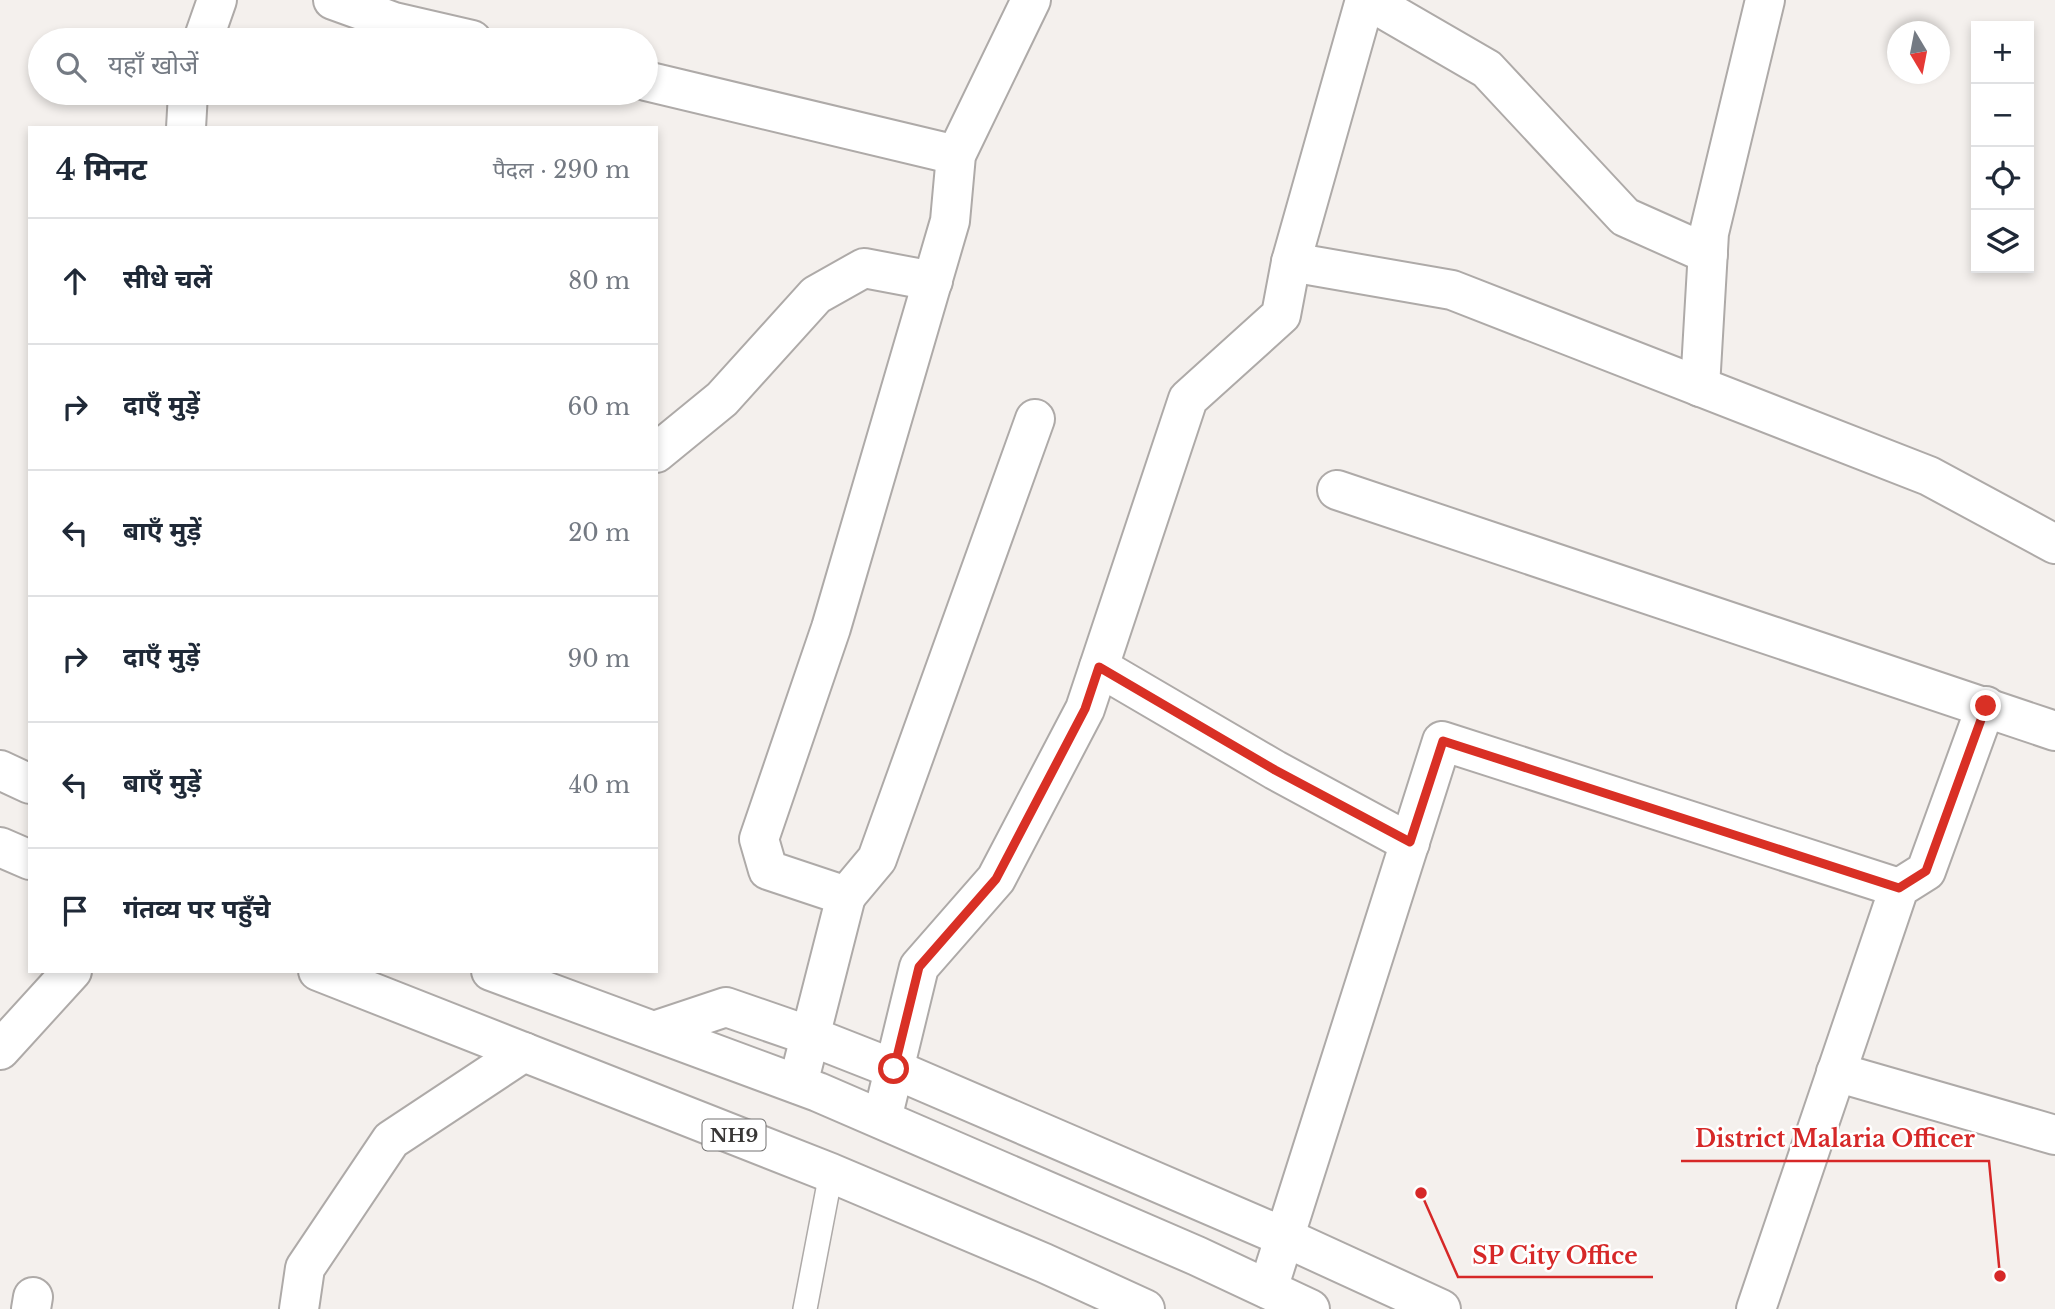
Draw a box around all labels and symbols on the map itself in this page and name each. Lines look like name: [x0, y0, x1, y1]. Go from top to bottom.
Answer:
north arrow: [1887, 21, 1950, 84]
route end: [1970, 690, 2001, 721]
route start: [878, 1053, 909, 1084]
callout: District Malaria Officer: [1681, 1117, 1989, 1161]
road number: NH9: [702, 1120, 766, 1150]
text: District Malaria Officer: [1695, 1125, 1976, 1153]
callout: SP City Office: [1458, 1233, 1653, 1277]
text: SP City Office: [1472, 1242, 1638, 1270]

